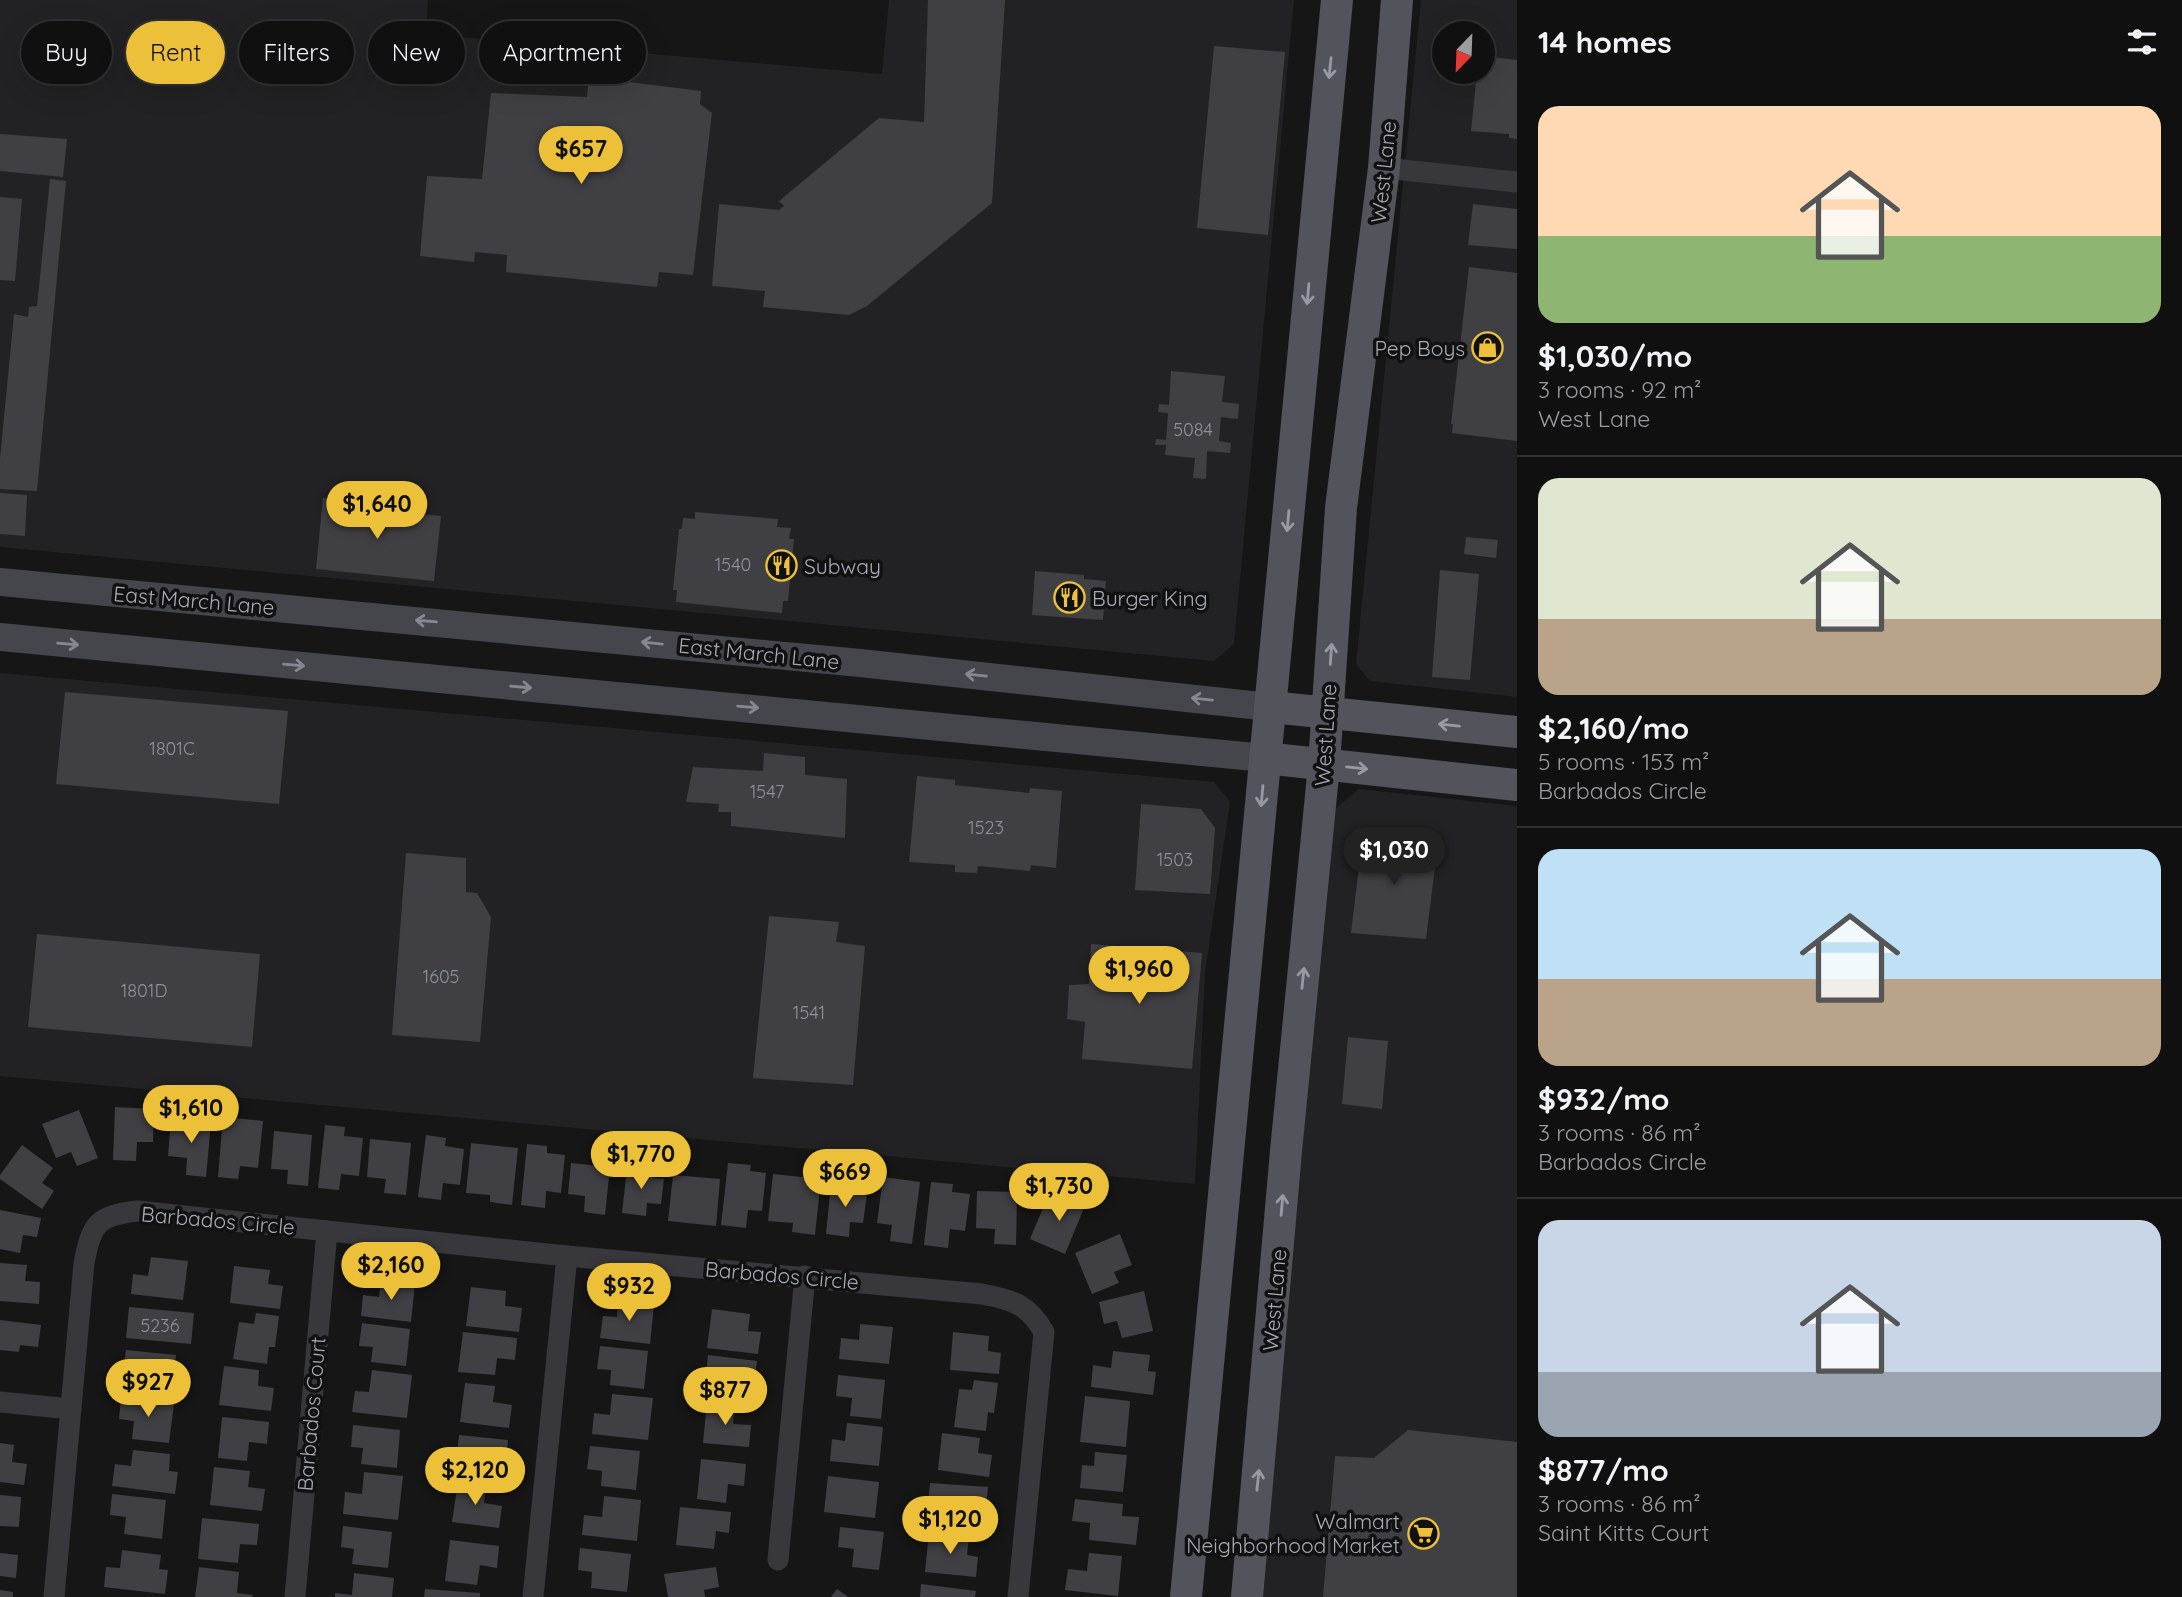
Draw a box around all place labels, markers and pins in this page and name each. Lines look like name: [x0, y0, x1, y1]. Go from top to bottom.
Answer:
pin: $657: [540, 127, 622, 186]
shop icon: Pep Boys: [1471, 331, 1505, 365]
place label: Pep Boys: [1374, 335, 1465, 361]
pin: $1,640: [320, 482, 434, 541]
restaurant icon: Subway: [764, 549, 798, 583]
place label: Subway: [804, 553, 881, 579]
restaurant icon: Burger King: [1052, 581, 1086, 615]
place label: Burger King: [1092, 585, 1208, 611]
pin: $1,030: [1337, 828, 1451, 887]
pin: $1,960: [1082, 946, 1196, 1006]
pin: $1,610: [134, 1086, 248, 1145]
pin: $1,770: [584, 1132, 698, 1191]
pin: $669: [804, 1150, 886, 1209]
pin: $1,730: [1002, 1164, 1116, 1223]
pin: $2,160: [334, 1242, 448, 1302]
pin: $932: [588, 1264, 670, 1323]
pin: $927: [107, 1360, 189, 1419]
pin: $877: [684, 1368, 766, 1427]
pin: $2,120: [418, 1448, 532, 1507]
pin: $1,120: [893, 1496, 1007, 1556]
place label: Walmart Neighborhood Market: [1186, 1508, 1400, 1558]
supermarket icon: Walmart Neighborhood Market: [1406, 1516, 1440, 1550]

